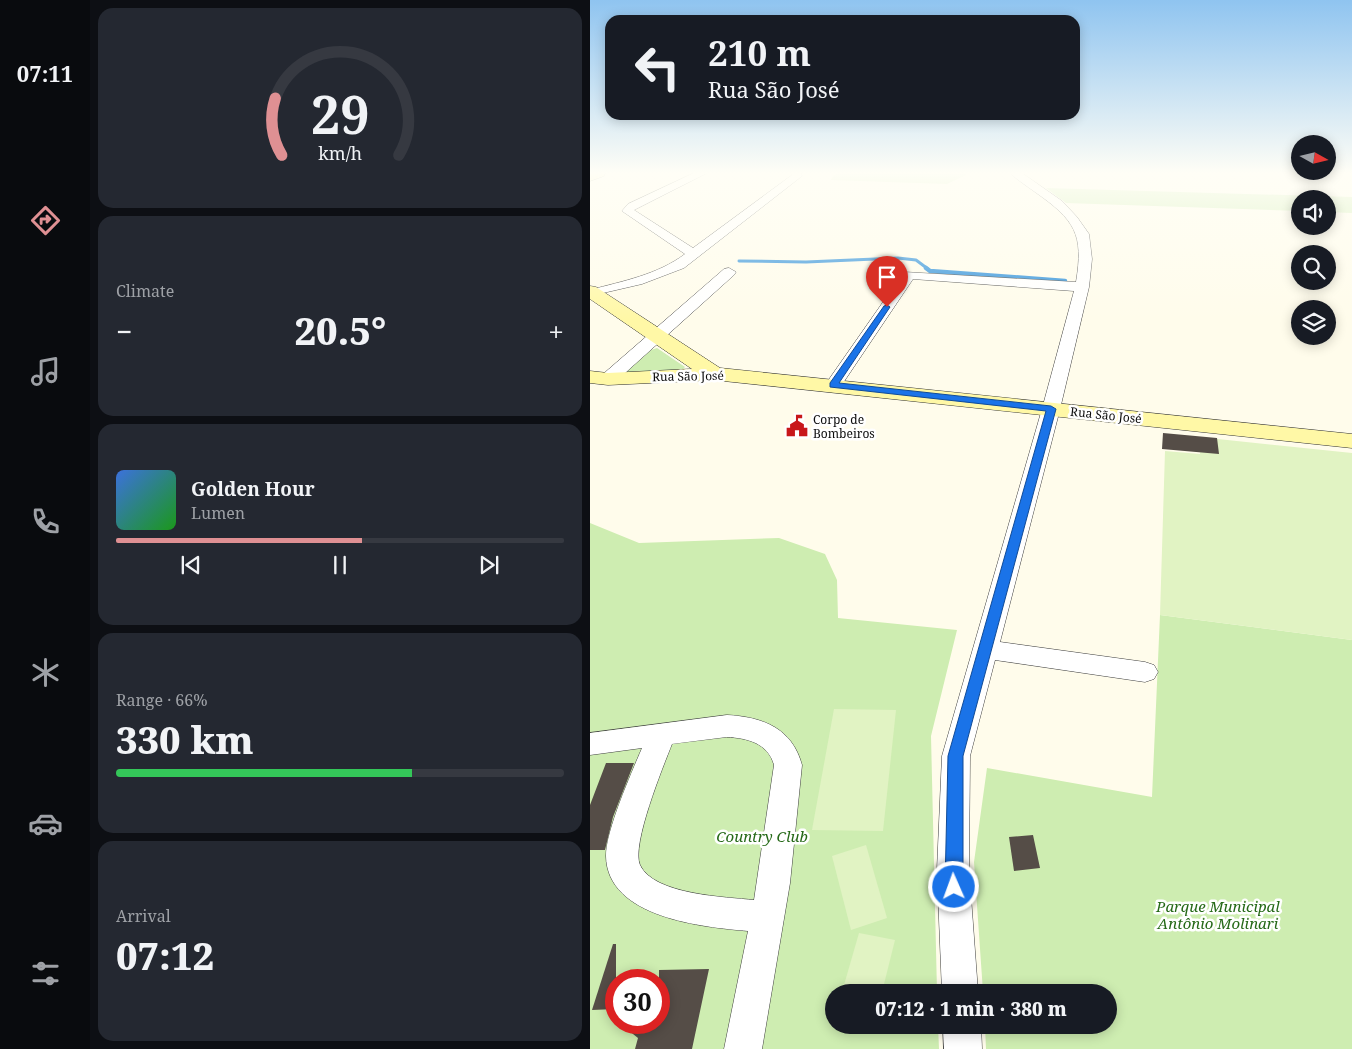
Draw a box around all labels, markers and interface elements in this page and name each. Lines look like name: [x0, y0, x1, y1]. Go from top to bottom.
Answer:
text: 210 m: [708, 29, 811, 76]
icon: left: [625, 35, 690, 100]
text: 07:11: [17, 58, 73, 88]
text: Rua São José: [708, 74, 840, 104]
text: 29: [311, 78, 369, 149]
north arrow: [1291, 135, 1336, 180]
map controls: [1291, 135, 1336, 345]
text: km/h: [318, 141, 362, 165]
button: sound: [1291, 190, 1336, 235]
icon: directions: [28, 203, 63, 238]
button: search: [1291, 245, 1336, 290]
pin: [866, 256, 908, 307]
icon: arrive: [873, 263, 901, 291]
text: Climate: [116, 280, 174, 302]
button: layers: [1291, 300, 1336, 345]
text: 20.5°: [294, 304, 386, 356]
text: −: [116, 312, 132, 350]
text: +: [548, 312, 564, 350]
icon: music: [28, 354, 63, 389]
street label: Rua São José: [652, 367, 724, 385]
street label: Rua São José: [1069, 403, 1143, 427]
place label: Corpo de Bombeiros: [813, 411, 875, 442]
public building icon: Corpo de Bombeiros: [784, 413, 810, 439]
text: Golden Hour: [191, 476, 315, 502]
text: Lumen: [191, 502, 245, 524]
icon: phone: [28, 504, 63, 539]
icon: previous: [177, 551, 205, 579]
icon: pause: [326, 551, 354, 579]
icon: next: [475, 551, 503, 579]
icon: climate: [28, 655, 63, 690]
text: Range · 66%: [116, 689, 208, 711]
text: 330 km: [116, 713, 254, 765]
icon: car: [28, 806, 63, 841]
park label: Country Club: [716, 826, 808, 846]
position arrow: [927, 860, 979, 912]
park label: Parque Municipal Antônio Molinari: [1155, 896, 1280, 933]
text: Arrival: [116, 905, 171, 927]
text: 07:12: [116, 929, 214, 981]
icon: filters: [28, 956, 63, 991]
speed limit sign: 30: [605, 969, 670, 1034]
text: 07:12 · 1 min · 380 m: [875, 996, 1067, 1022]

